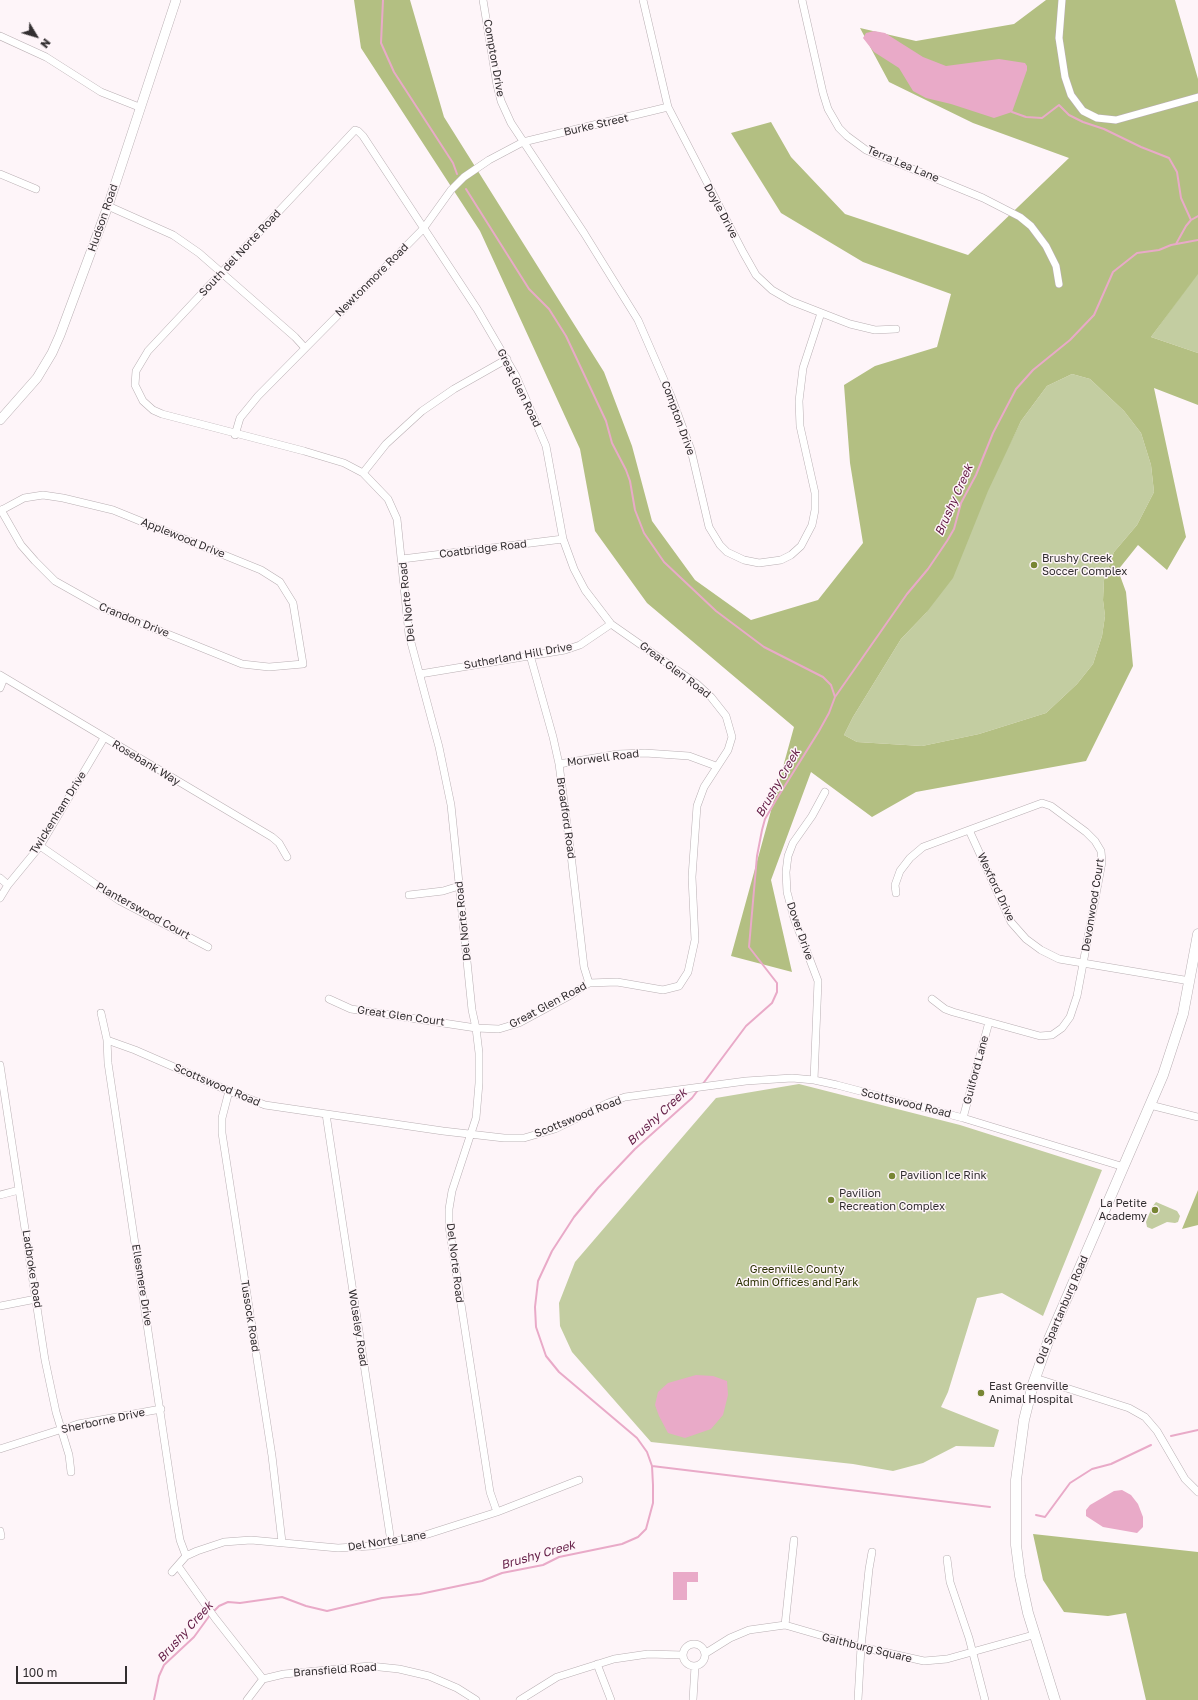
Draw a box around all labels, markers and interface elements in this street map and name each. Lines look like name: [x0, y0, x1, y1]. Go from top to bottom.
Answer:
north arrow: [16, 16, 56, 56]
street label: Compton Drive: [481, 18, 507, 98]
text: N: [38, 36, 54, 51]
street label: Burke Street: [562, 111, 630, 139]
street label: Terra Lea Lane: [865, 143, 941, 185]
street label: Doyle Drive: [701, 181, 741, 241]
street label: Hudson Road: [85, 182, 121, 254]
street label: South del Norte Road: [196, 207, 284, 299]
street label: Newtonmore Road: [333, 241, 411, 319]
street label: Great Glen Road: [494, 347, 544, 429]
street label: Compton Drive: [658, 379, 698, 457]
water label: Brushy Creek: [932, 462, 976, 538]
street label: Applewood Drive: [139, 515, 227, 561]
street label: Coatbridge Road: [438, 537, 528, 561]
place label: Brushy Creek Soccer Complex: [1042, 552, 1127, 578]
marker: Brushy Creek Soccer Complex: [1029, 560, 1039, 570]
street label: Del Norte Road: [396, 561, 418, 643]
street label: Crandon Drive: [97, 600, 171, 640]
street label: Great Glen Road: [637, 639, 713, 701]
street label: Sutherland Hill Drive: [463, 640, 573, 672]
street label: Rosebank Way: [110, 737, 182, 789]
water label: Brushy Creek: [753, 746, 803, 820]
street label: Morwell Road: [566, 747, 640, 769]
street label: Twickenham Drive: [27, 769, 89, 857]
street label: Broadford Road: [554, 776, 578, 860]
street label: Wexford Drive: [974, 851, 1018, 923]
street label: Devonwood Court: [1079, 857, 1107, 953]
street label: Planterswood Court: [94, 880, 192, 942]
street label: Del Norte Road: [452, 880, 474, 962]
street label: Dover Drive: [784, 900, 816, 962]
street label: Great Glen Road: [507, 979, 589, 1031]
street label: Great Glen Court: [356, 1003, 446, 1029]
street label: Guilford Lane: [960, 1034, 992, 1106]
street label: Scottswood Road: [172, 1061, 262, 1109]
street label: Scottswood Road: [859, 1085, 953, 1121]
water label: Brushy Creek: [624, 1086, 690, 1148]
street label: Scottswood Road: [533, 1094, 623, 1140]
place label: Pavilion Ice Rink: [900, 1169, 987, 1183]
marker: Pavilion Ice Rink: [887, 1171, 897, 1181]
place label: Pavilion Recreation Complex: [839, 1187, 945, 1213]
marker: Pavilion Recreation Complex: [826, 1195, 836, 1205]
place label: La Petite Academy: [1099, 1197, 1147, 1223]
marker: La Petite Academy: [1150, 1205, 1160, 1215]
street label: Del Norte Road: [444, 1222, 466, 1304]
street label: Ladbroke Road: [19, 1229, 45, 1309]
street label: Ellesmere Drive: [129, 1243, 155, 1327]
street label: Old Spartanburg Road: [1033, 1254, 1091, 1366]
park label: Greenville County Admin Offices and Park: [736, 1263, 858, 1289]
street label: Tussock Road: [238, 1279, 262, 1353]
street label: Wolseley Road: [345, 1289, 371, 1367]
place label: East Greenville Animal Hospital: [989, 1380, 1073, 1406]
marker: East Greenville Animal Hospital: [976, 1388, 986, 1398]
street label: Sherborne Drive: [60, 1406, 146, 1436]
street label: Del Norte Lane: [347, 1528, 427, 1554]
water label: Brushy Creek: [499, 1538, 577, 1572]
water label: Brushy Creek: [154, 1599, 216, 1665]
street label: Gaithburg Square: [821, 1630, 913, 1666]
scale bar: [18, 1658, 129, 1684]
street label: Bransfield Road: [293, 1661, 377, 1679]
text: 100 m: [23, 1665, 57, 1680]

